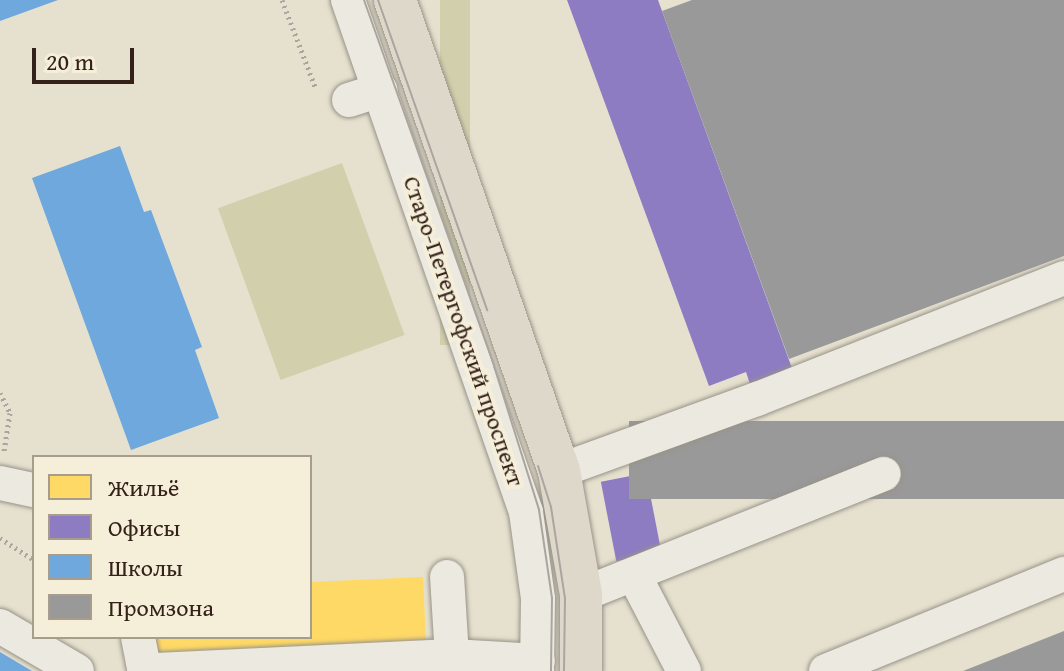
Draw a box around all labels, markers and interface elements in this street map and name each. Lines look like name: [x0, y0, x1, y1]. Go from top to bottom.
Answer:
scale bar: [36, 32, 138, 82]
text: 20 m: [46, 44, 94, 79]
street label: Старо-Петергофский проспект: [397, 172, 531, 490]
legend: [32, 455, 312, 639]
text: Жильё: [108, 470, 179, 505]
text: Офисы: [108, 510, 180, 545]
text: Школы: [108, 550, 183, 585]
text: Промзона: [108, 590, 214, 625]

